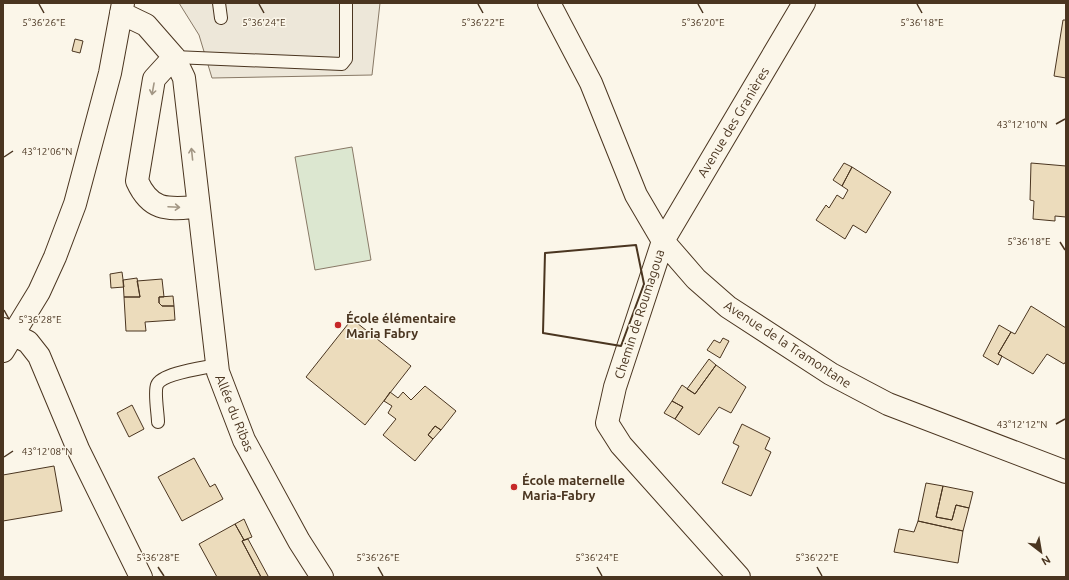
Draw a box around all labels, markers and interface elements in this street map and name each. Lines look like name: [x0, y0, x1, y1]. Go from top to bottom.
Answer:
text: 5°36'26"E: [22, 17, 66, 28]
text: 5°36'24"E: [242, 17, 286, 28]
text: 5°36'22"E: [461, 17, 505, 28]
text: 5°36'20"E: [681, 17, 725, 28]
text: 5°36'18"E: [900, 17, 944, 28]
street label: Avenue des Granières: [695, 64, 772, 180]
one-way arrow: [148, 82, 156, 95]
text: 43°12'10"N: [997, 119, 1047, 130]
text: 43°12'06"N: [22, 146, 72, 157]
one-way arrow: [188, 148, 196, 161]
one-way arrow: [167, 204, 180, 211]
text: 5°36'18"E: [1007, 236, 1051, 247]
street label: Chemin de Roumagoua: [611, 247, 667, 381]
street label: Avenue de la Tramontane: [722, 298, 854, 390]
place label: École élémentaire Maria Fabry: [346, 310, 456, 340]
text: 5°36'28"E: [18, 314, 62, 325]
marker: École élémentaire Maria Fabry: [333, 320, 343, 330]
street label: Allée du Ribas: [213, 372, 257, 454]
text: 43°12'12"N: [997, 419, 1047, 430]
text: 43°12'08"N: [22, 446, 72, 457]
place label: École maternelle Maria-Fabry: [522, 472, 625, 502]
marker: École maternelle Maria-Fabry: [509, 482, 519, 492]
north arrow: [1021, 532, 1061, 572]
text: 5°36'28"E: [136, 552, 180, 563]
text: 5°36'26"E: [356, 552, 400, 563]
text: 5°36'24"E: [575, 552, 619, 563]
text: 5°36'22"E: [795, 552, 839, 563]
text: N: [1040, 553, 1053, 568]

